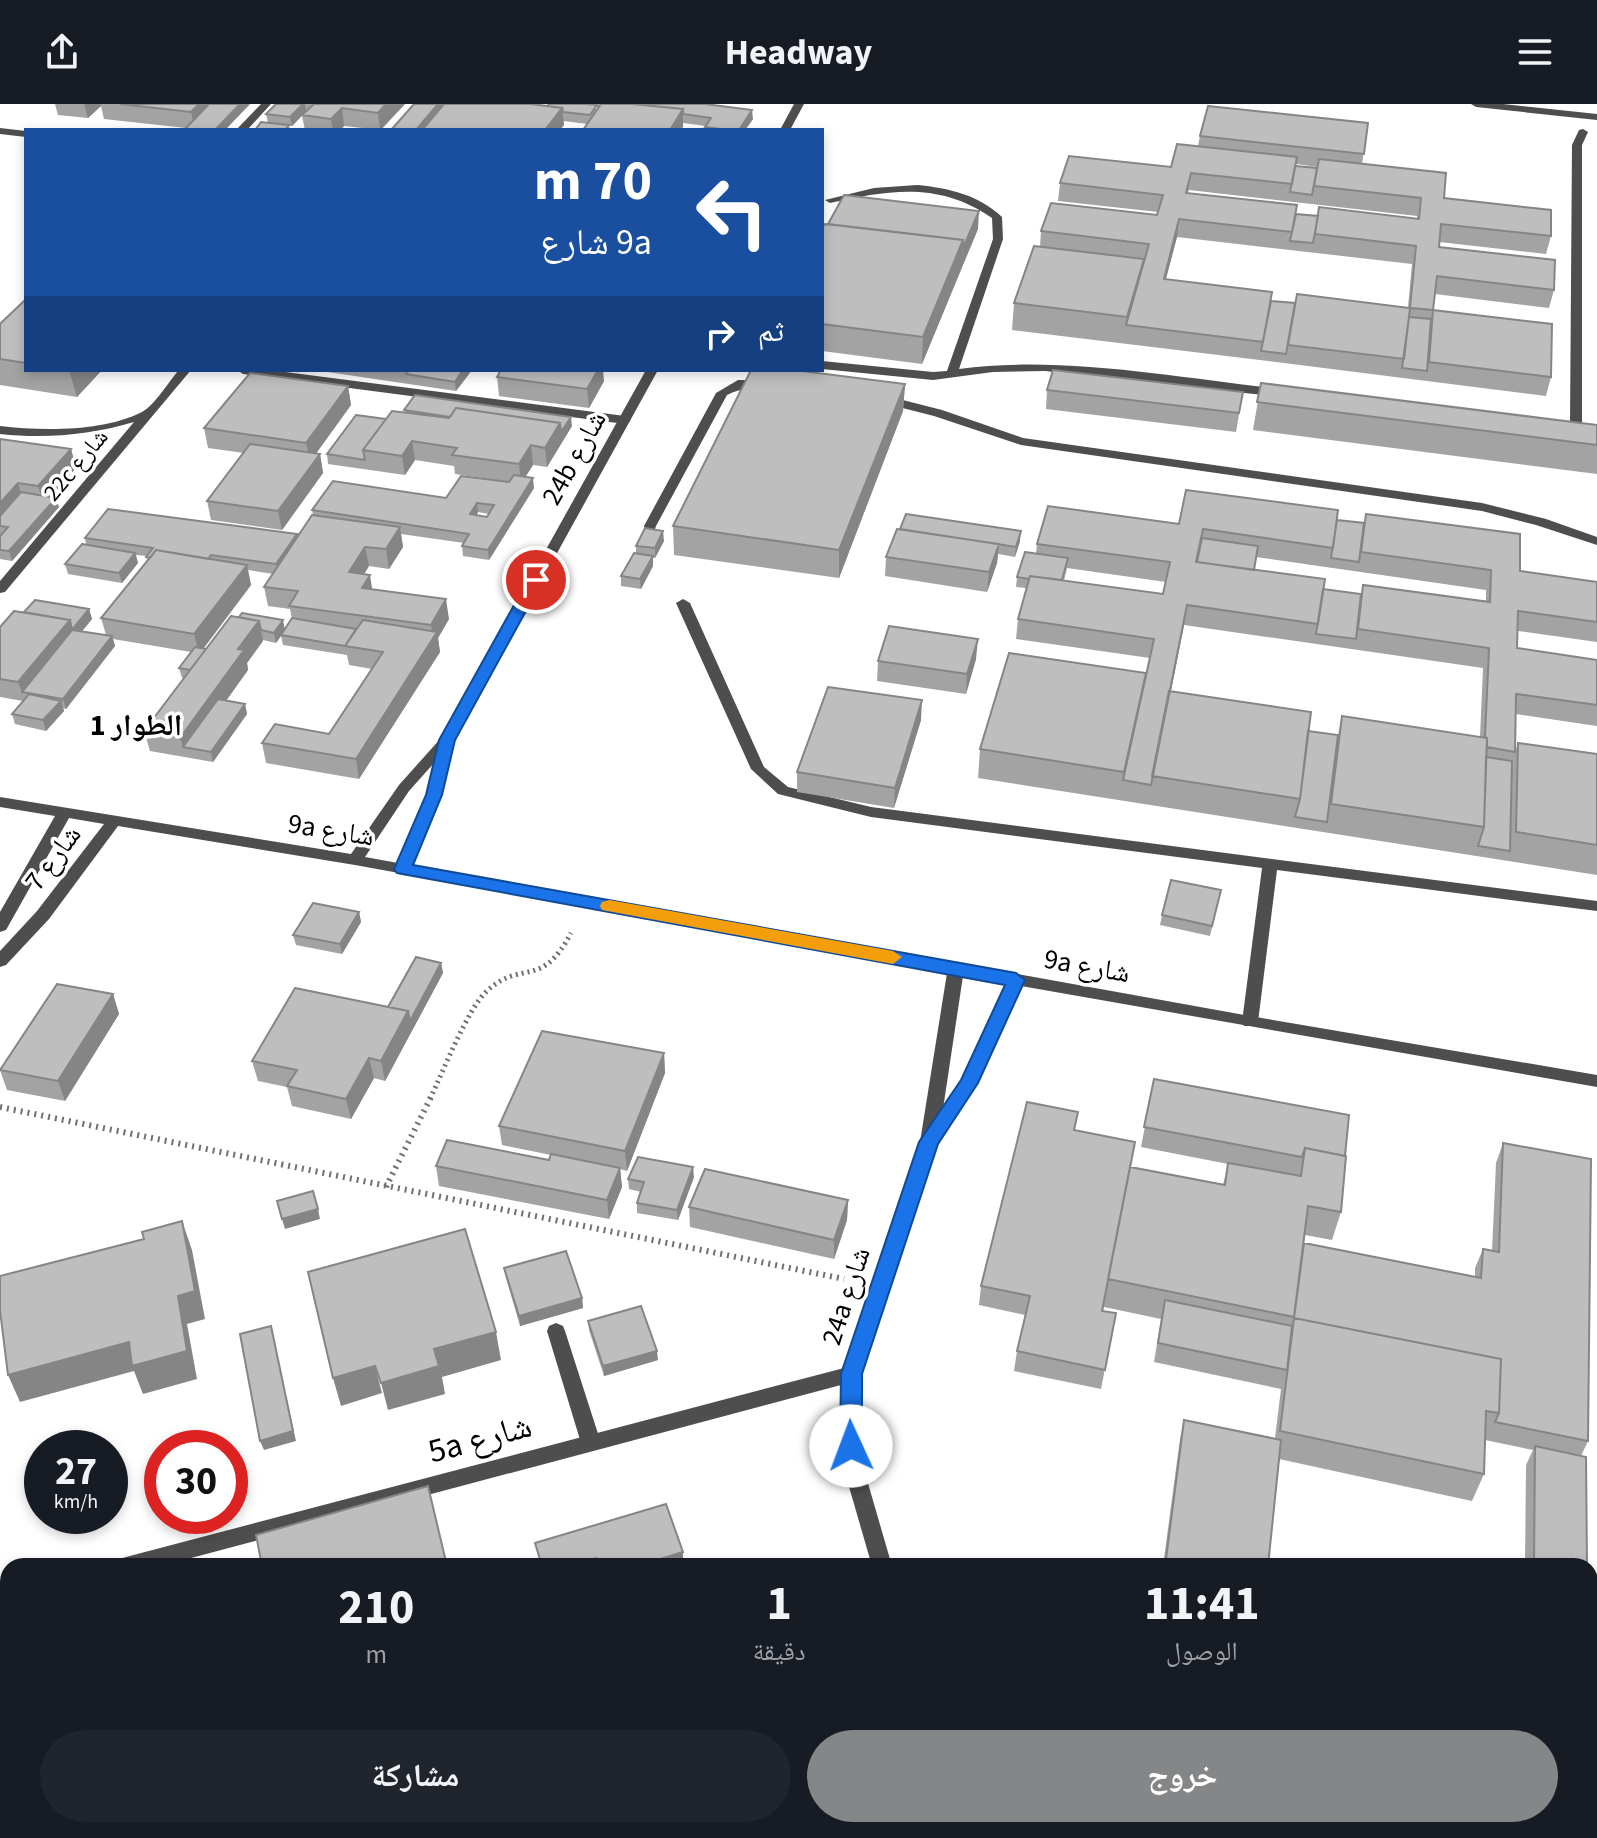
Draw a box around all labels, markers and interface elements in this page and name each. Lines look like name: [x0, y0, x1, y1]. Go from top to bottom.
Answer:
text: Headway: [725, 27, 872, 78]
icon: share: [40, 30, 84, 74]
icon: menu: [1513, 30, 1557, 74]
text: 70 m: [534, 142, 652, 221]
icon: left: [680, 160, 784, 264]
text: 9a شارع: [540, 217, 652, 268]
text: ثم: [758, 310, 784, 353]
icon: right: [698, 312, 742, 356]
street label: 24b شارع: [532, 404, 616, 512]
street label: 22c شارع: [35, 421, 117, 509]
pin: [502, 546, 570, 614]
icon: arrive: [514, 558, 558, 602]
district label: الطوار 1: [90, 704, 182, 747]
street label: 9a شارع: [285, 803, 377, 857]
street label: شارع 7: [15, 817, 91, 899]
street label: 9a شارع: [1041, 939, 1133, 993]
street label: 24a شارع: [811, 1242, 881, 1350]
street label: 5a شارع: [423, 1402, 537, 1476]
position arrow: [809, 1404, 893, 1488]
speed limit sign: 30: [144, 1430, 248, 1534]
text: 27: [55, 1443, 97, 1500]
text: km/h: [54, 1488, 98, 1516]
text: 1: [766, 1570, 792, 1638]
text: 11:41: [1144, 1570, 1260, 1638]
text: 210: [338, 1574, 414, 1642]
text: دقيقة: [753, 1633, 806, 1670]
text: الوصول: [1166, 1633, 1238, 1670]
text: m: [366, 1636, 387, 1673]
button: مشاركة: [40, 1730, 791, 1822]
button: خروج: [807, 1730, 1558, 1822]

